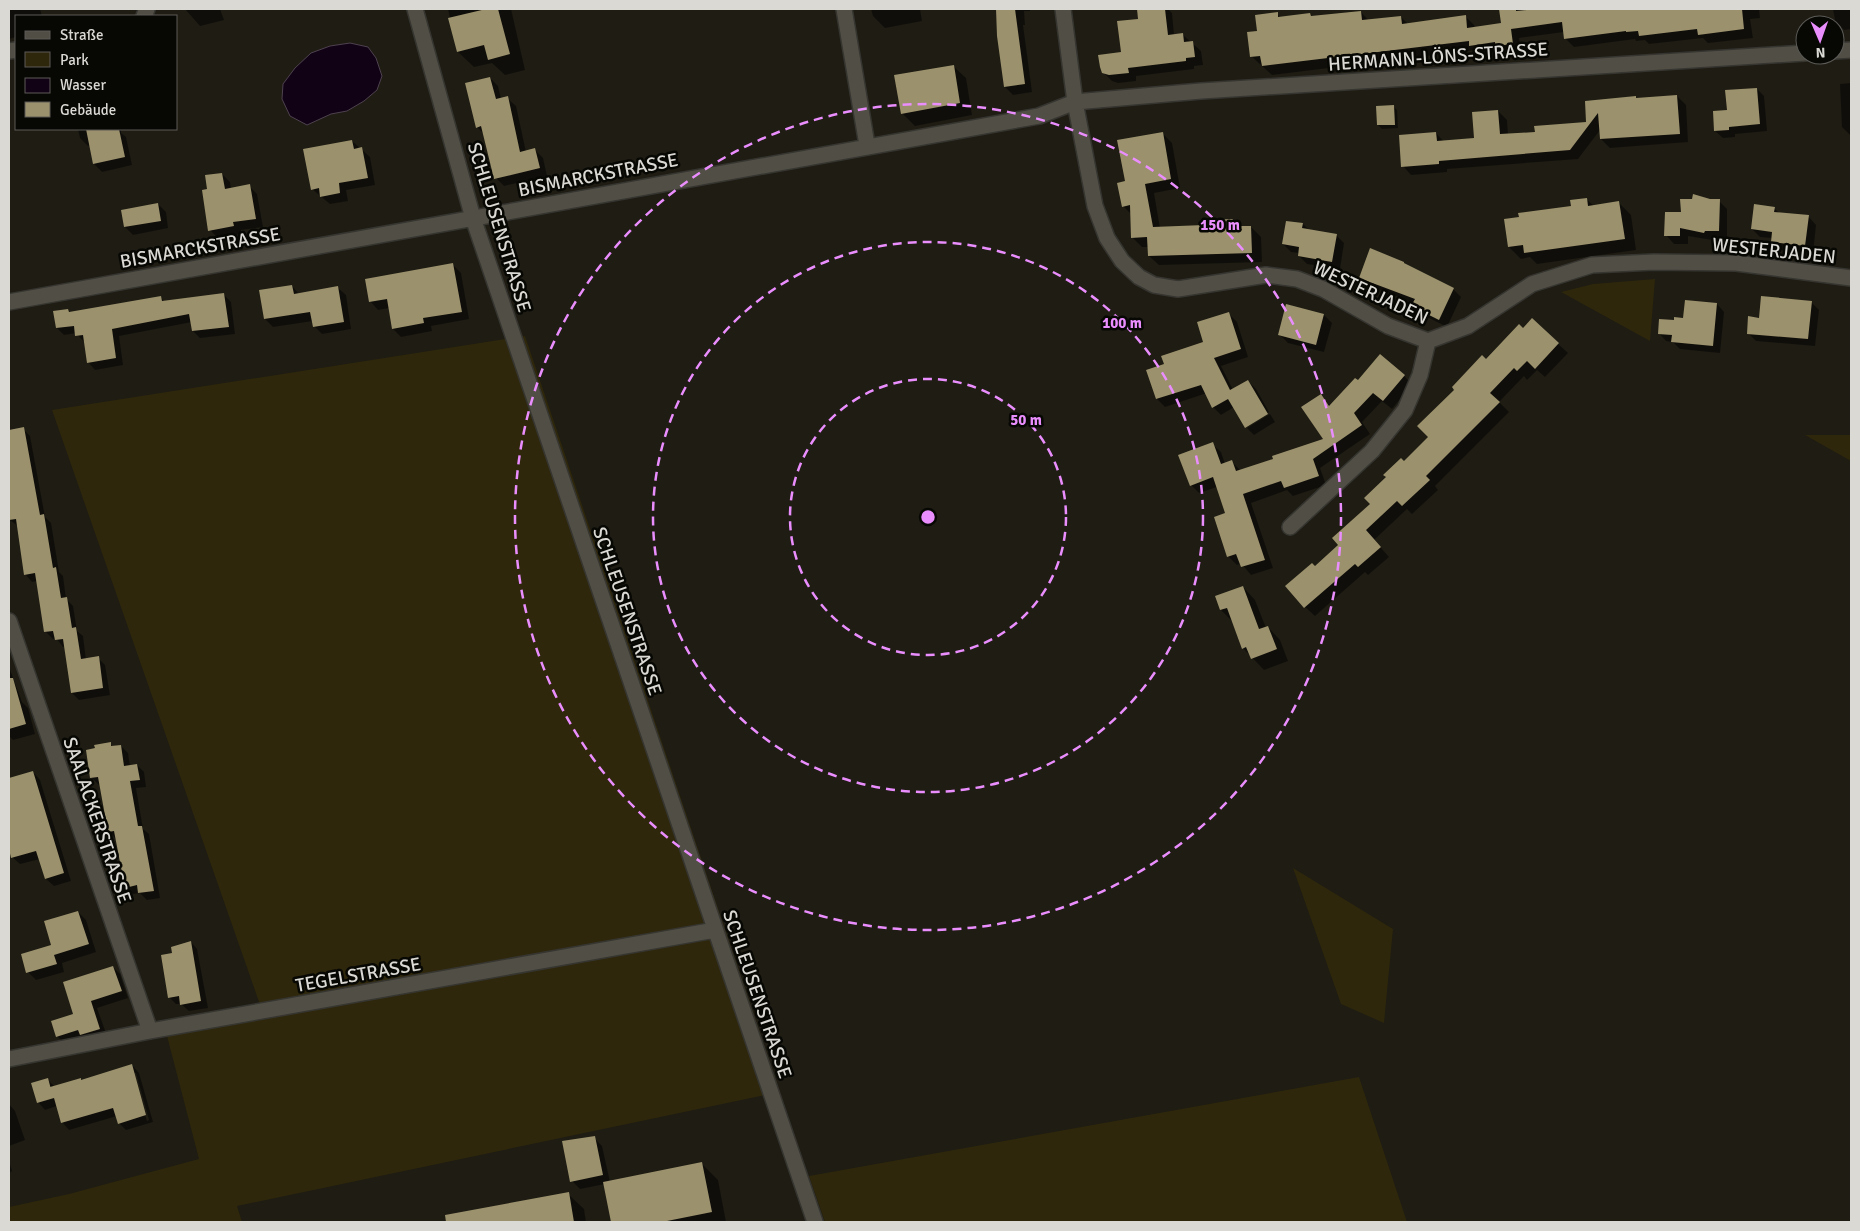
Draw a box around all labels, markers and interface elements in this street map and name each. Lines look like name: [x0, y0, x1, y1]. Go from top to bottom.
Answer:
legend: [15, 15, 178, 130]
north arrow: [1795, 15, 1845, 65]
text: Straße: [60, 26, 104, 44]
street label: HERMANN-LÖNS-STRASSE: [1327, 37, 1549, 77]
text: N: [1815, 44, 1826, 61]
text: Park: [60, 51, 89, 69]
text: Wasser: [60, 76, 106, 94]
text: Gebäude: [60, 101, 116, 119]
street label: SCHLEUSENSTRASSE: [462, 139, 536, 315]
street label: BISMARCKSTRASSE: [516, 148, 680, 202]
text: 150 m: [1200, 216, 1240, 234]
street label: BISMARCKSTRASSE: [118, 222, 282, 274]
street label: WESTERJADEN: [1711, 233, 1837, 269]
street label: WESTERJADEN: [1309, 256, 1432, 330]
text: 100 m: [1102, 314, 1142, 332]
text: 50 m: [1010, 411, 1042, 429]
centre of rings: [919, 508, 937, 526]
street label: SCHLEUSENSTRASSE: [587, 524, 667, 699]
street label: SAALACKERSTRASSE: [57, 734, 137, 907]
street label: SCHLEUSENSTRASSE: [717, 907, 797, 1082]
street label: TEGELSTRASSE: [294, 952, 423, 998]

